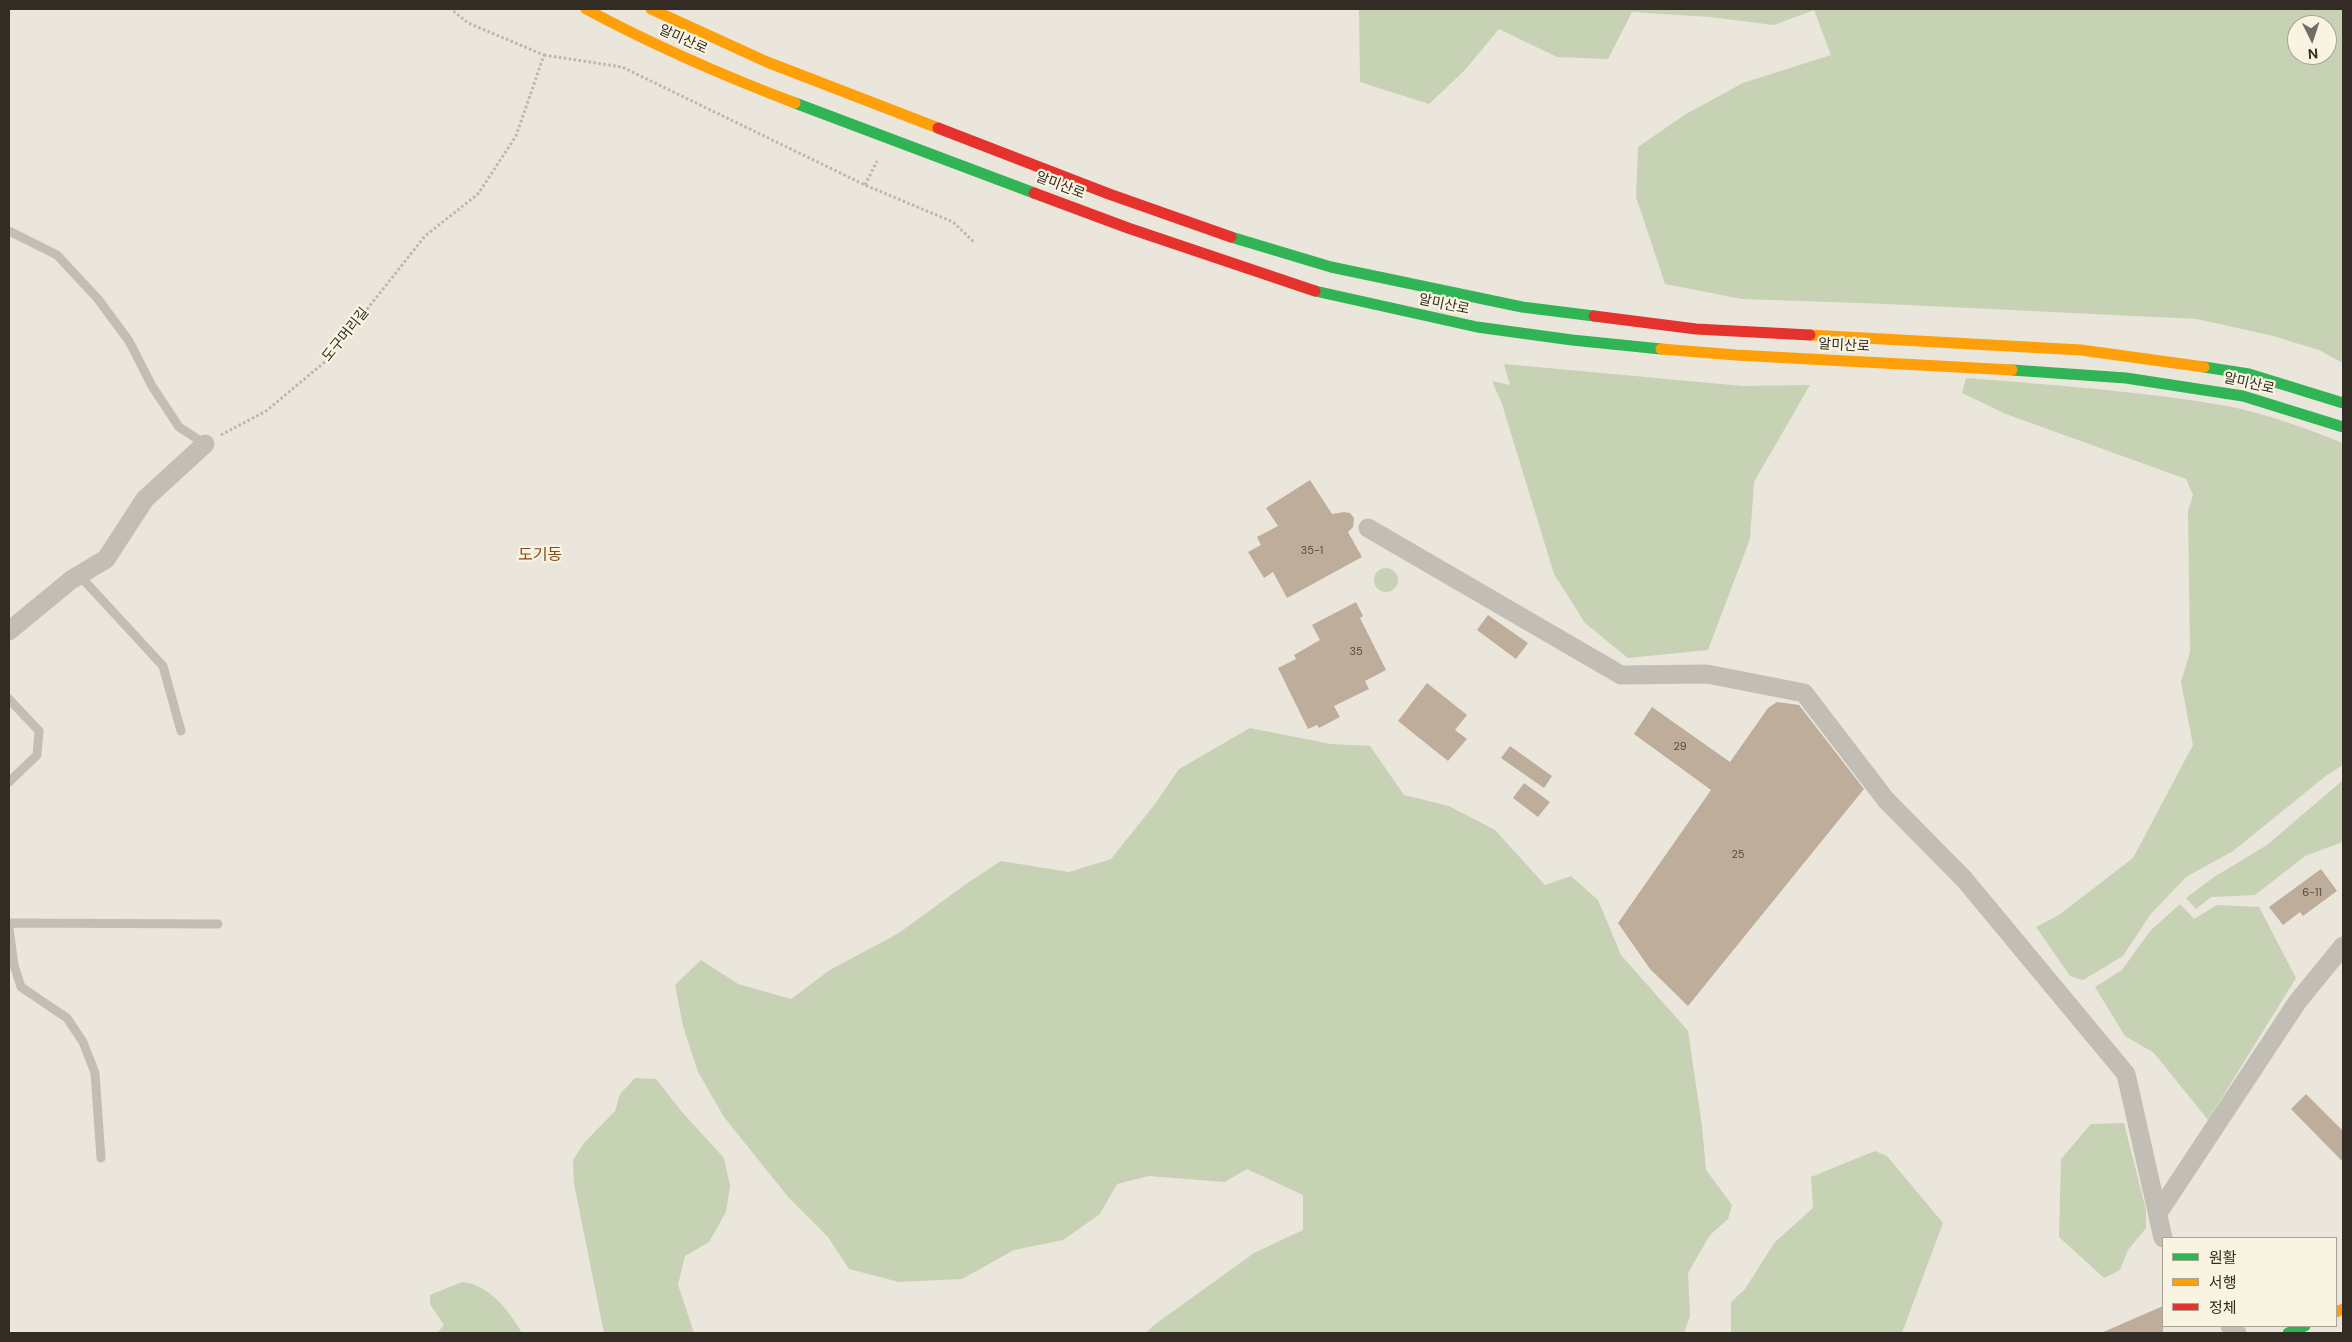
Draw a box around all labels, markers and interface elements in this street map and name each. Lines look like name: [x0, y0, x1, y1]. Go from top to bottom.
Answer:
north arrow: [2287, 15, 2337, 65]
street label: 알미산로: [656, 22, 710, 58]
text: N: [2307, 45, 2319, 63]
street label: 알미산로: [1033, 169, 1087, 203]
street label: 알미산로: [1417, 291, 1471, 319]
street label: 도구머리길: [319, 305, 373, 365]
street label: 알미산로: [1818, 336, 1870, 356]
street label: 알미산로: [2222, 370, 2276, 398]
house number: 35-1: [1301, 544, 1323, 558]
district label: 도기동: [518, 546, 562, 566]
house number: 35: [1349, 645, 1363, 659]
house number: 29: [1673, 740, 1687, 754]
house number: 25: [1731, 848, 1745, 862]
house number: 6-11: [2302, 886, 2322, 900]
legend: [2162, 1237, 2337, 1327]
text: 원활: [2209, 1248, 2237, 1268]
text: 서행: [2209, 1273, 2237, 1293]
text: 정체: [2209, 1298, 2237, 1318]

